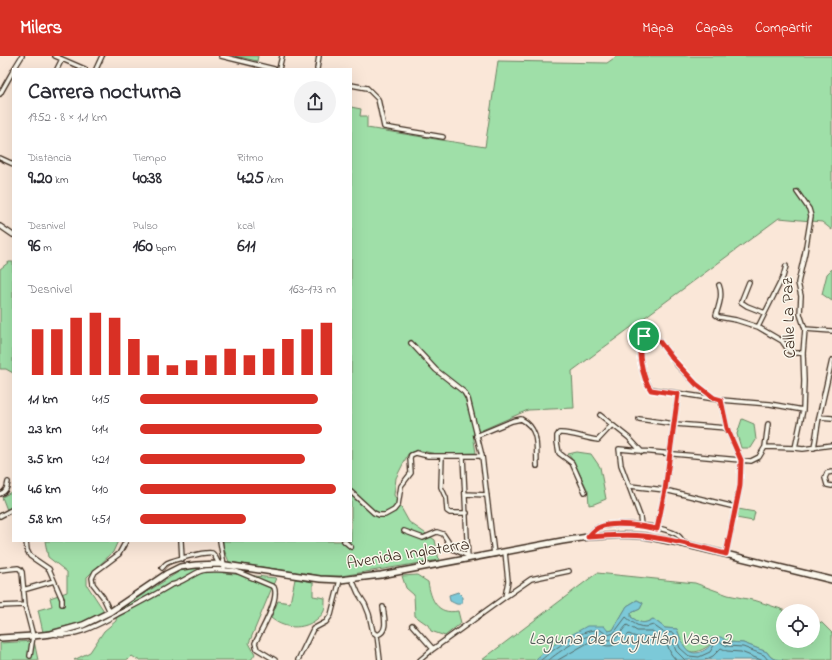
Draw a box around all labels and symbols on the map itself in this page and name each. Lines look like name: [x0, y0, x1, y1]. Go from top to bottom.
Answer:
street label: Calle La Paz: [775, 276, 803, 359]
pin: [627, 319, 661, 353]
street label: Avenida Inglaterra: [345, 532, 472, 578]
water label: Laguna de Cuyutlán Vaso 2: [529, 627, 732, 653]

